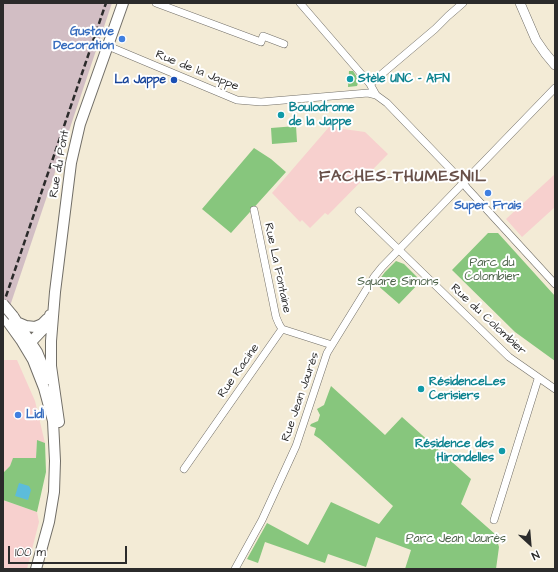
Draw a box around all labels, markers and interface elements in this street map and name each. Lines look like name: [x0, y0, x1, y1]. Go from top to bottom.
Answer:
place label: Gustave Decoration: [53, 25, 114, 53]
marker: Gustave Decoration: [117, 34, 127, 44]
street label: Rue de la Jappe: [153, 48, 241, 94]
place label: Stèle UNC - AFN: [358, 72, 450, 86]
place label: La Jappe: [114, 73, 166, 87]
marker: Stèle UNC - AFN: [345, 74, 355, 84]
marker: La Jappe: [169, 75, 179, 85]
place label: Boulodrome de la Jappe: [289, 101, 354, 129]
marker: Boulodrome de la Jappe: [276, 110, 286, 120]
street label: Rue du Pont: [47, 129, 73, 199]
district label: FACHES-THUMESNIL: [319, 168, 487, 188]
marker: Super Frais: [483, 188, 493, 198]
place label: Super Frais: [454, 199, 522, 213]
street label: Rue La Fontaine: [260, 222, 294, 314]
park label: Parc du Colombier: [465, 256, 519, 284]
park label: Square Simons: [357, 275, 439, 289]
street label: Rue du Colombier: [447, 281, 529, 359]
street label: Rue Racine: [215, 341, 263, 401]
street label: Rue Jean Jaurès: [279, 351, 323, 443]
place label: RésidenceLes Cerisiers: [429, 375, 505, 403]
marker: RésidenceLes Cerisiers: [416, 384, 426, 394]
place label: Lidl: [26, 408, 44, 422]
marker: Lidl: [13, 410, 23, 420]
place label: Résidence des Hirondelles: [415, 437, 494, 465]
marker: Résidence des Hirondelles: [497, 446, 507, 456]
north arrow: [510, 524, 550, 564]
park label: Parc Jean Jaurès: [406, 532, 506, 546]
scale bar: [10, 538, 129, 564]
text: 100 m: [15, 544, 46, 561]
text: N: [529, 547, 542, 563]

